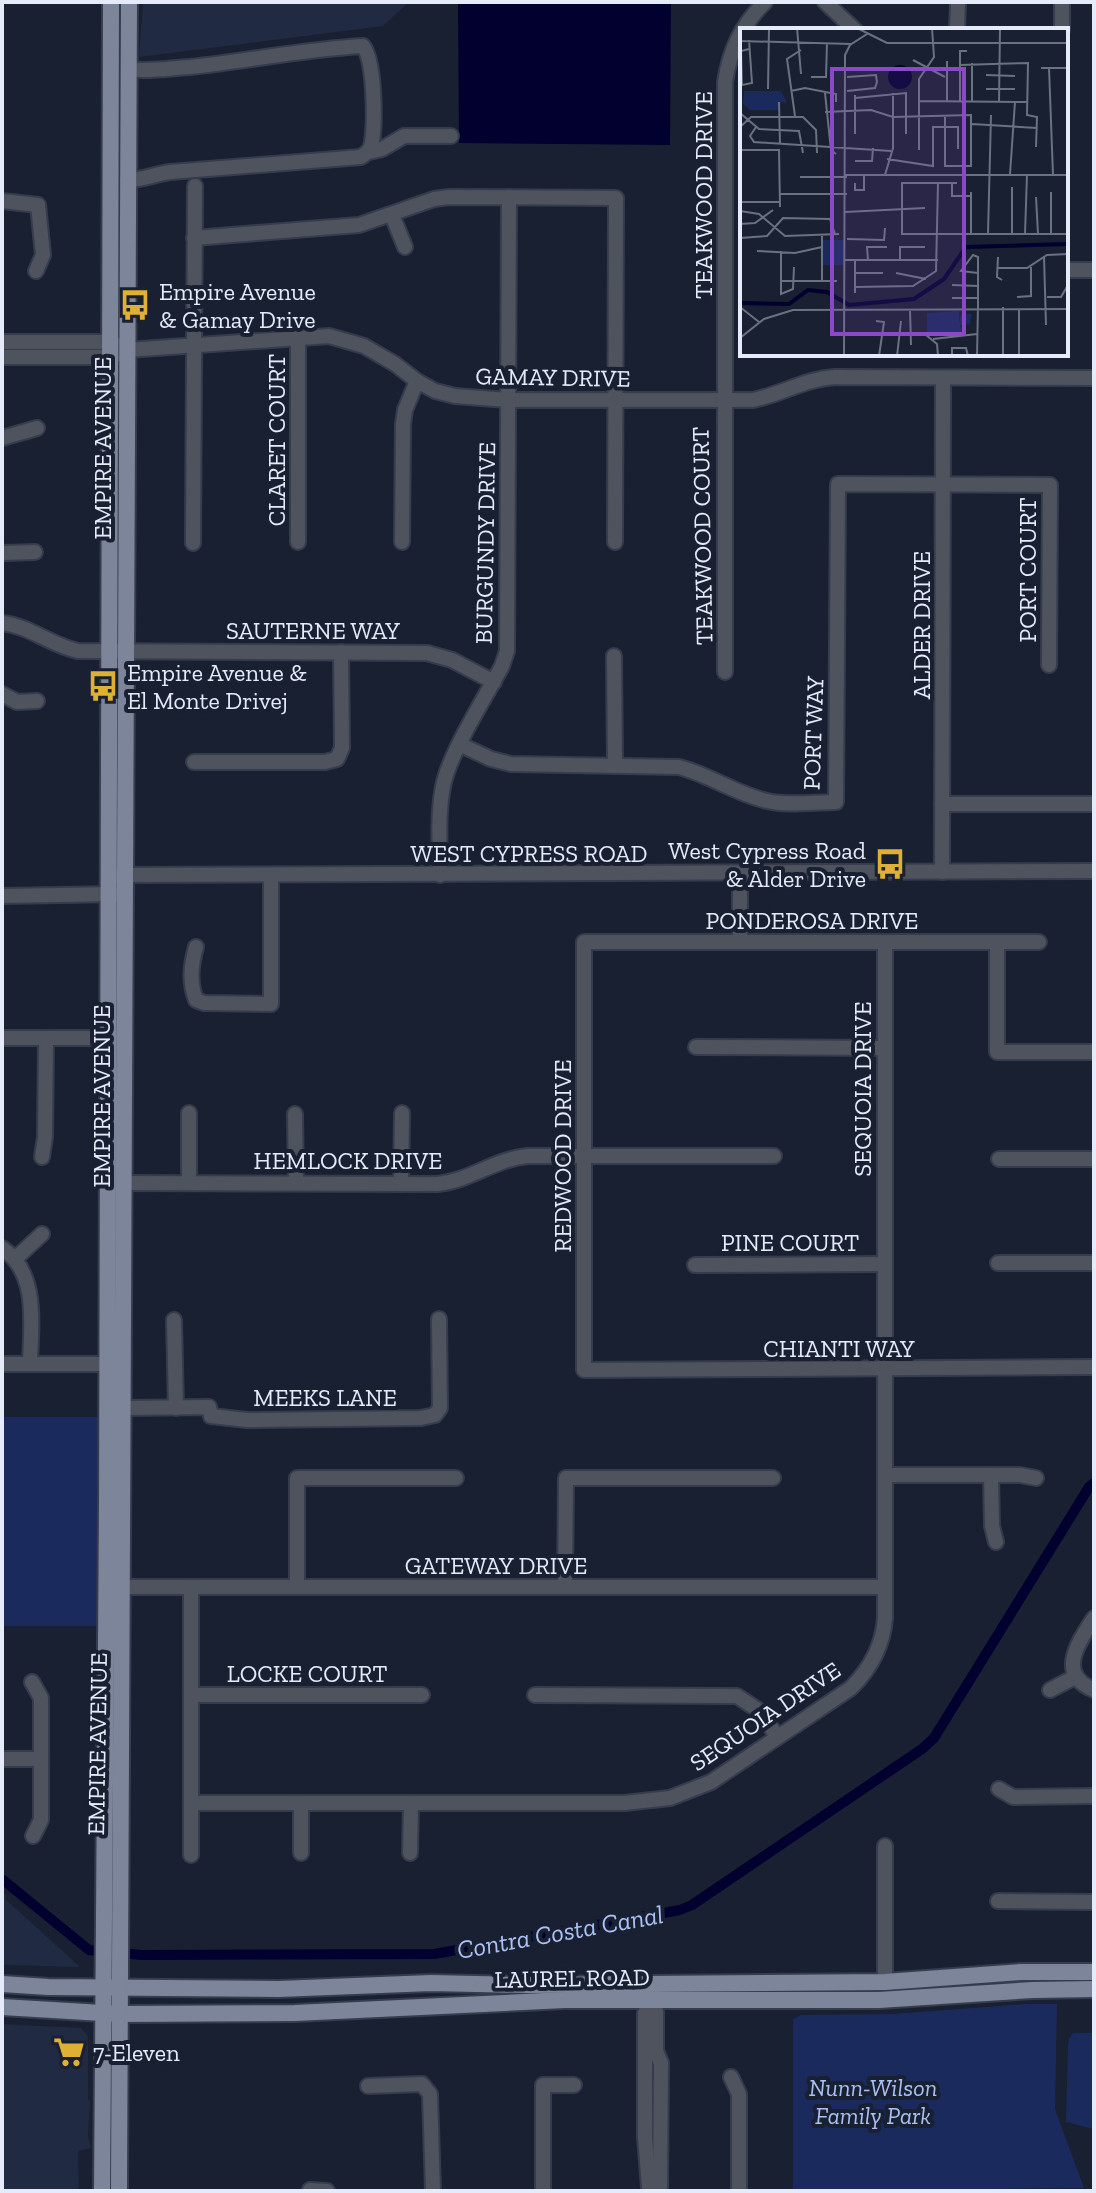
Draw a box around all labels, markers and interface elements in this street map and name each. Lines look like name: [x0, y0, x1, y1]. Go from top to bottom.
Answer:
inset map: [740, 28, 1068, 356]
street label: TEAKWOOD DRIVE: [689, 91, 718, 299]
place label: Empire Avenue & Gamay Drive: [159, 277, 316, 334]
bus stop icon: Empire Avenue & Gamay Drive: [118, 288, 152, 322]
street label: CLARET COURT: [262, 354, 291, 526]
street label: EMPIRE AVENUE: [88, 357, 117, 539]
street label: GAMAY DRIVE: [475, 361, 631, 393]
street label: TEAKWOOD COURT: [686, 426, 718, 645]
street label: BURGUNDY DRIVE: [469, 442, 501, 644]
street label: PORT COURT: [1013, 497, 1042, 643]
street label: ALDER DRIVE: [907, 551, 936, 699]
street label: SAUTERNE WAY: [226, 616, 400, 645]
place label: Empire Avenue & El Monte Drivej: [127, 658, 307, 715]
bus stop icon: Empire Avenue & El Monte Drivej: [86, 669, 120, 703]
street label: PORT WAY: [797, 675, 829, 791]
place label: West Cypress Road & Alder Drive: [668, 836, 866, 893]
street label: WEST CYPRESS ROAD: [411, 839, 647, 868]
bus stop icon: West Cypress Road & Alder Drive: [873, 847, 907, 881]
street label: PONDEROSA DRIVE: [706, 906, 918, 935]
street label: SEQUOIA DRIVE: [848, 1001, 877, 1177]
street label: EMPIRE AVENUE: [87, 1005, 116, 1187]
street label: REDWOOD DRIVE: [548, 1059, 577, 1253]
street label: HEMLOCK DRIVE: [254, 1146, 442, 1175]
street label: PINE COURT: [721, 1228, 859, 1257]
street label: CHIANTI WAY: [763, 1334, 915, 1363]
street label: MEEKS LANE: [253, 1383, 397, 1412]
street label: GATEWAY DRIVE: [405, 1551, 587, 1580]
street label: EMPIRE AVENUE: [81, 1652, 113, 1836]
street label: SEQUOIA DRIVE: [684, 1655, 846, 1777]
street label: LOCKE COURT: [227, 1659, 387, 1688]
water label: Contra Costa Canal: [454, 1898, 666, 1966]
street label: LAUREL ROAD: [494, 1962, 650, 1994]
supermarket icon: 7-Eleven: [52, 2035, 86, 2069]
place label: 7-Eleven: [93, 2038, 180, 2067]
park label: Nunn-Wilson Family Park: [809, 2073, 937, 2130]

